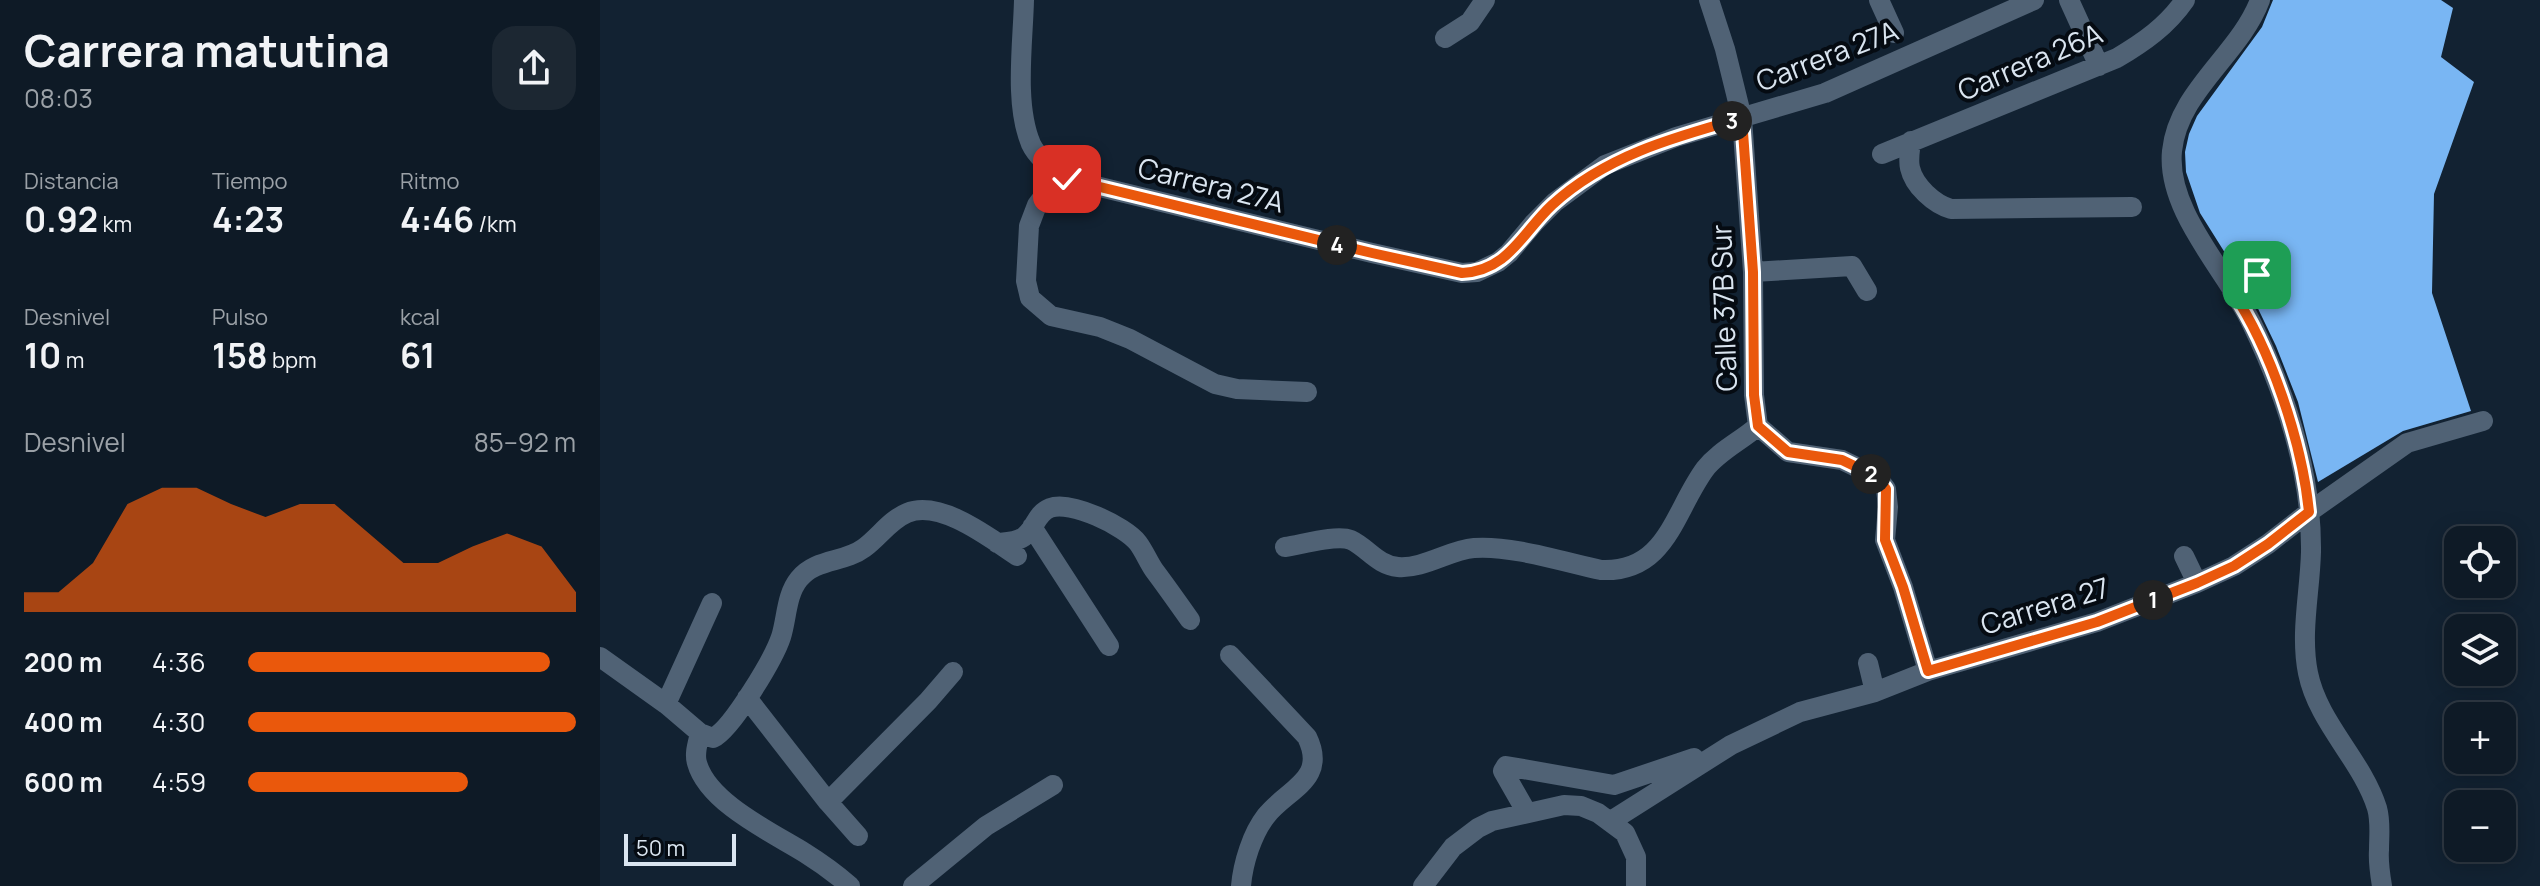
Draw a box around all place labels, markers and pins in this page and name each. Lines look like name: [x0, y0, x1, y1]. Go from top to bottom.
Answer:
pin: 3: [1712, 101, 1752, 141]
pin: [1033, 145, 1101, 213]
pin: 4: [1317, 225, 1357, 265]
pin: [2223, 241, 2291, 309]
pin: 2: [1851, 454, 1891, 494]
pin: 1: [2133, 580, 2173, 620]

